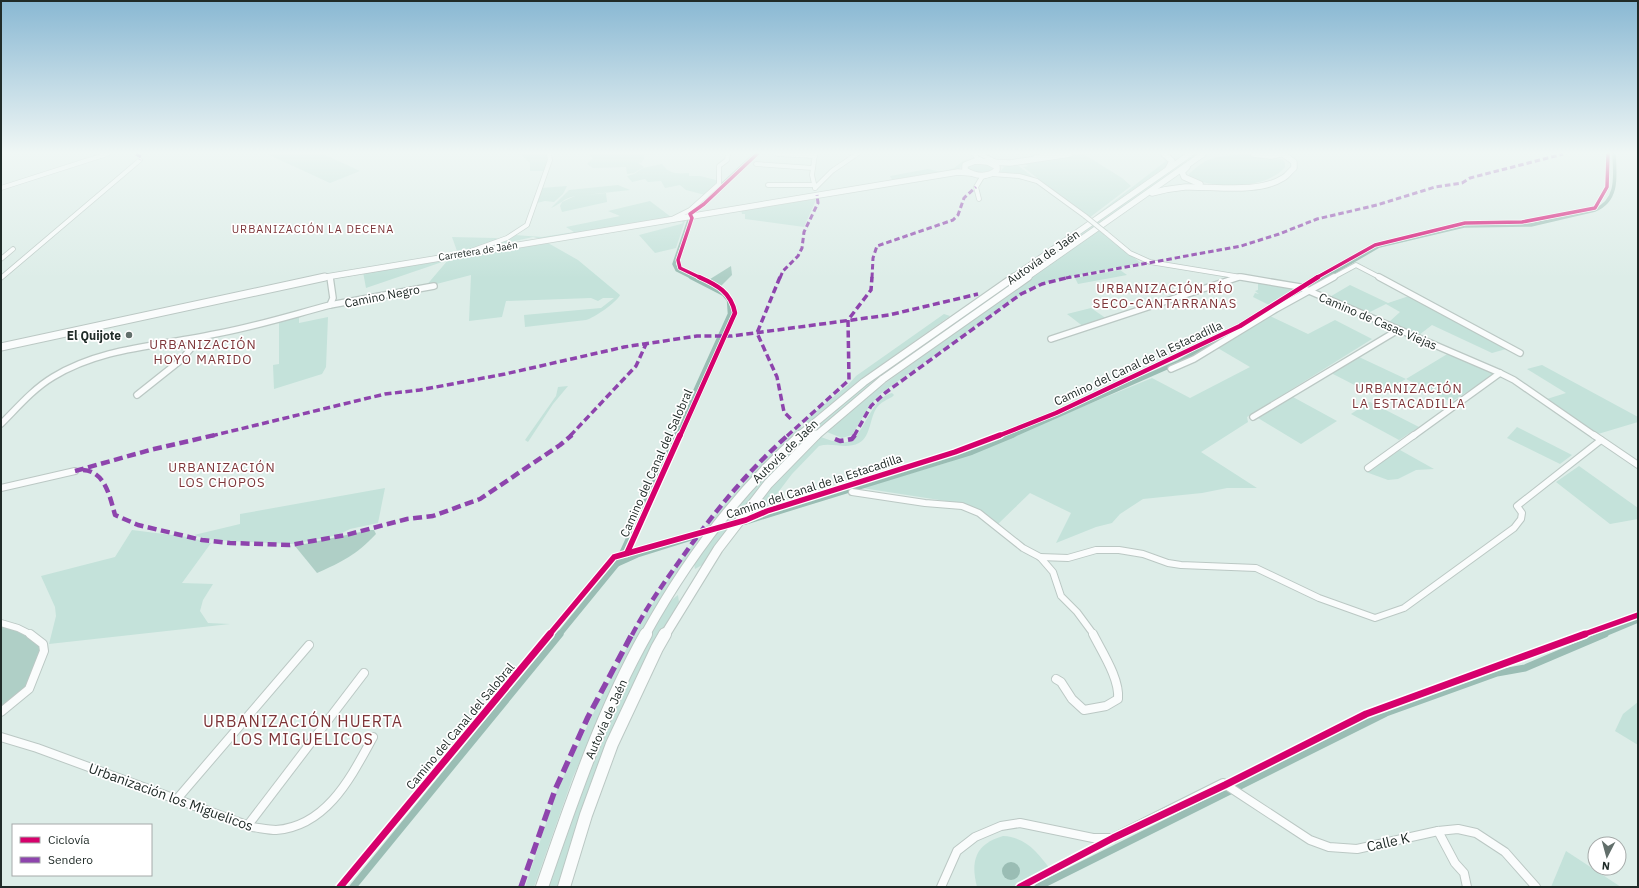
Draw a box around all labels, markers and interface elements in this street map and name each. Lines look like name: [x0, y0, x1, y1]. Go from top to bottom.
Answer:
district label: URBANIZACIÓN LA DECENA: [232, 222, 394, 236]
street label: Autovía de Jaén: [1004, 226, 1082, 288]
street label: Carretera de Jaén: [438, 238, 518, 264]
district label: URBANIZACIÓN RÍO SECO-CANTARRANAS: [1093, 280, 1237, 312]
street label: Camino Negro: [343, 281, 421, 311]
street label: Camino de Casas Viejas: [1317, 289, 1440, 353]
street label: Camino del Canal de la Estacadilla: [1051, 317, 1225, 409]
place label: El Quijote: [67, 328, 121, 343]
marker: El Quijote: [124, 330, 134, 340]
district label: URBANIZACIÓN HOYO MARIDO: [149, 336, 257, 368]
district label: URBANIZACIÓN LA ESTACADILLA: [1352, 380, 1466, 412]
street label: Camino del Canal del Salobral: [617, 387, 695, 539]
street label: Autovía de Jaén: [749, 416, 821, 486]
street label: Camino del Canal de la Estacadilla: [724, 450, 904, 522]
district label: URBANIZACIÓN LOS CHOPOS: [168, 459, 276, 491]
street label: Camino del Canal del Salobral: [403, 660, 517, 792]
street label: Autovía de Jaén: [582, 677, 630, 761]
district label: URBANIZACIÓN HUERTA LOS MIGUELICOS: [203, 710, 403, 749]
street label: Urbanización los Miguelicos: [86, 759, 256, 835]
legend: [12, 824, 152, 876]
street label: Calle K: [1365, 828, 1411, 856]
text: Ciclovía: [48, 832, 90, 847]
north arrow: [1587, 836, 1627, 876]
text: Sendero: [48, 852, 93, 867]
text: N: [1601, 859, 1611, 873]

